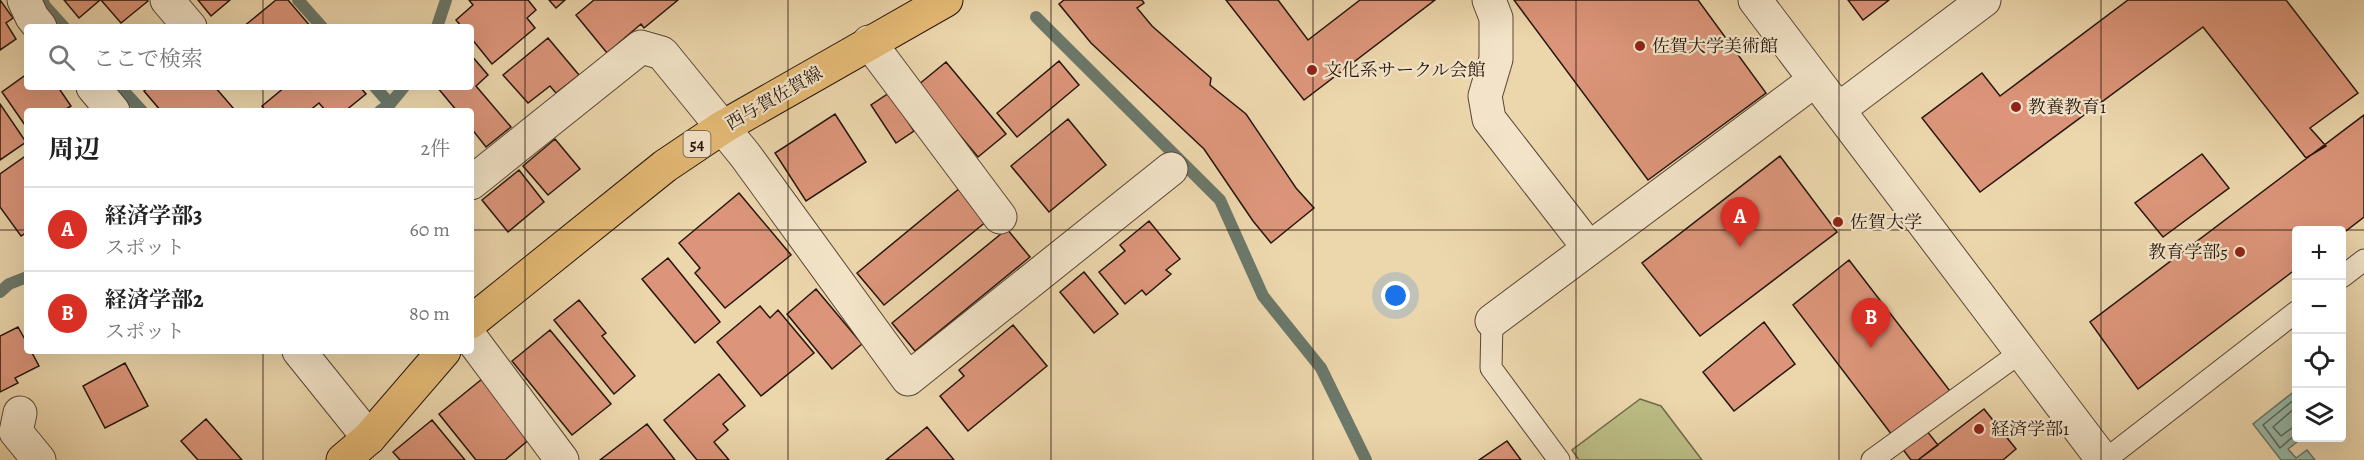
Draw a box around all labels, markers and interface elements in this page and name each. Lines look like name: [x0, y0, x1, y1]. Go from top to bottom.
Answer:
search box: [24, 24, 474, 90]
place label: 佐賀大学美術館: [1652, 34, 1778, 58]
marker: 佐賀大学美術館: [1633, 39, 1647, 53]
icon: search: [45, 41, 78, 74]
text: ここで検索: [93, 44, 203, 74]
place label: 文化系サークル会館: [1324, 58, 1485, 82]
street label: 西与賀佐賀線: [721, 61, 827, 135]
marker: 文化系サークル会館: [1305, 63, 1319, 77]
place label: 教養教育1: [2028, 95, 2106, 119]
marker: 教養教育1: [2009, 100, 2023, 114]
road number: 54: [684, 131, 710, 157]
text: 周辺: [48, 132, 100, 167]
text: 2件: [421, 135, 450, 162]
pin: A: [1720, 198, 1760, 247]
text: 経済学部3: [105, 201, 202, 231]
place label: 佐賀大学: [1850, 210, 1922, 234]
marker: 佐賀大学: [1831, 215, 1845, 229]
text: A: [61, 216, 74, 243]
text: 60 m: [410, 216, 450, 243]
map controls: [2292, 226, 2346, 442]
button: +: [2292, 226, 2346, 280]
text: スポット: [105, 234, 185, 261]
place label: 教育学部5: [2148, 240, 2228, 264]
marker: 教育学部5: [2233, 245, 2247, 259]
button: −: [2292, 280, 2346, 334]
your location: [1381, 281, 1410, 310]
text: 経済学部2: [105, 285, 204, 315]
pin: B: [1852, 298, 1890, 348]
text: B: [61, 300, 74, 327]
text: 80 m: [409, 300, 450, 327]
text: スポット: [105, 318, 185, 345]
button: locate: [2292, 334, 2346, 388]
button: layers: [2292, 388, 2346, 442]
place label: 経済学部1: [1991, 417, 2069, 441]
marker: 経済学部1: [1972, 422, 1986, 436]

